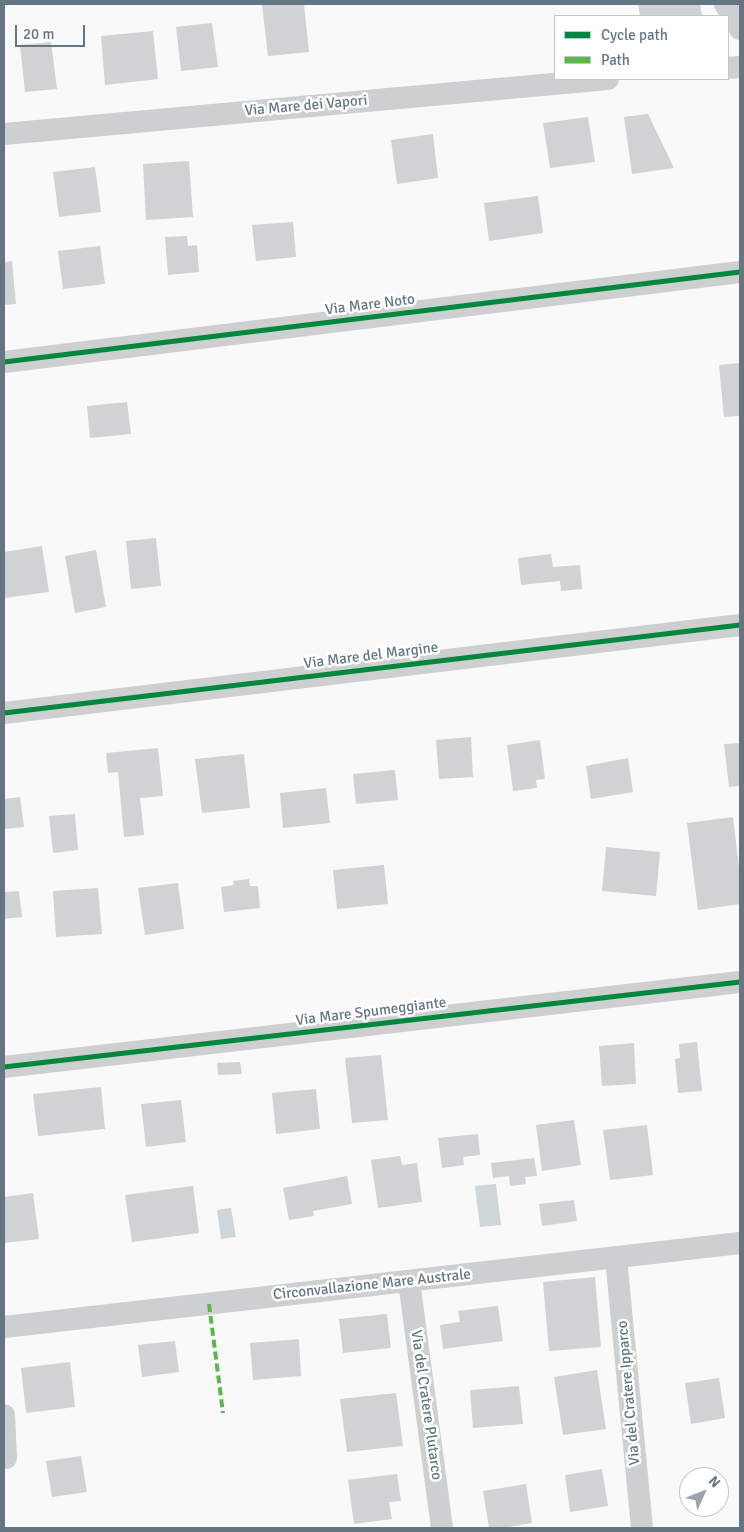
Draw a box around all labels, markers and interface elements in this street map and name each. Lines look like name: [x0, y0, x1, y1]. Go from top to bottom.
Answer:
scale bar: [18, 15, 88, 47]
legend: [554, 15, 729, 80]
text: 20 m: [23, 25, 54, 43]
text: Cycle path: [601, 26, 668, 44]
text: Path: [601, 51, 630, 69]
street label: Via Mare dei Vapori: [244, 92, 368, 120]
street label: Via Mare Noto: [324, 291, 416, 319]
street label: Via Mare del Margine: [303, 639, 439, 673]
street label: Via Mare Spumeggiante: [295, 994, 447, 1030]
street label: Circonvallazione Mare Australe: [272, 1266, 472, 1304]
street label: Via del Cratere Ipparco: [614, 1320, 644, 1466]
street label: Via del Cratere Plutarco: [407, 1329, 445, 1481]
north arrow: [679, 1467, 729, 1517]
text: N: [705, 1473, 724, 1491]

